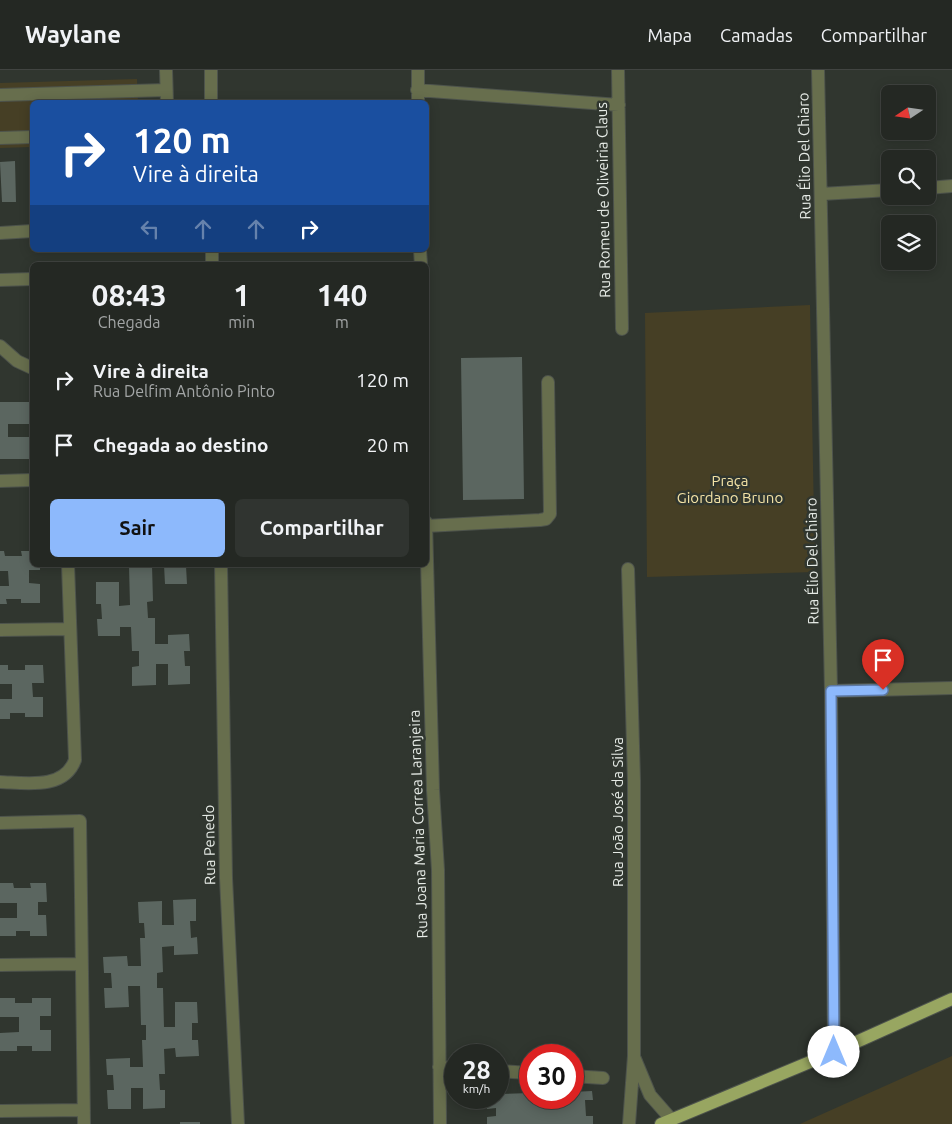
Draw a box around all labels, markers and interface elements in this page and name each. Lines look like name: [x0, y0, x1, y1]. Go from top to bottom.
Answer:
text: Waylane: [25, 21, 121, 48]
text: Mapa: [647, 25, 692, 45]
text: Camadas: [720, 25, 793, 45]
text: Compartilhar: [821, 25, 927, 45]
north arrow: [881, 85, 936, 140]
map controls: [881, 85, 936, 270]
street label: Rua Élio Del Chiaro: [794, 92, 814, 220]
street label: Rua Romeu de Oliveiria Claus: [593, 102, 613, 298]
icon: right: [50, 120, 115, 185]
text: 120 m: [133, 120, 231, 160]
button: search: [881, 150, 936, 205]
text: Vire à direita: [133, 161, 259, 186]
icon: left: [136, 215, 164, 243]
icon: ahead: [189, 215, 217, 243]
icon: ahead: [242, 215, 270, 243]
icon: right: [295, 215, 323, 243]
button: layers: [881, 215, 936, 270]
text: 08:43: [92, 278, 167, 312]
text: 1: [233, 278, 250, 312]
text: 140: [317, 278, 367, 312]
text: Chegada: [98, 313, 161, 331]
text: min: [228, 313, 255, 331]
text: m: [335, 313, 349, 331]
text: Vire à direita: [93, 360, 209, 382]
icon: right: [50, 366, 78, 394]
text: 120 m: [356, 369, 409, 391]
text: Rua Delfim Antônio Pinto: [93, 382, 275, 400]
icon: arrive: [50, 431, 78, 459]
text: Chegada ao destino: [93, 434, 269, 456]
text: 20 m: [367, 434, 409, 456]
park label: Praça Giordano Bruno: [677, 472, 783, 506]
street label: Rua Élio Del Chiaro: [802, 497, 822, 625]
button: Sair: [50, 499, 225, 557]
button: Compartilhar: [235, 499, 409, 557]
pin: [862, 639, 904, 690]
icon: arrive: [869, 646, 897, 674]
street label: Rua Joana Maria Correa Laranjeira: [406, 709, 430, 939]
street label: Rua João José da Silva: [609, 737, 626, 887]
street label: Rua Penedo: [200, 805, 218, 885]
position arrow: [807, 1025, 859, 1077]
speed limit sign: 30: [519, 1044, 584, 1109]
text: 28: [462, 1056, 491, 1084]
text: km/h: [463, 1082, 490, 1095]

